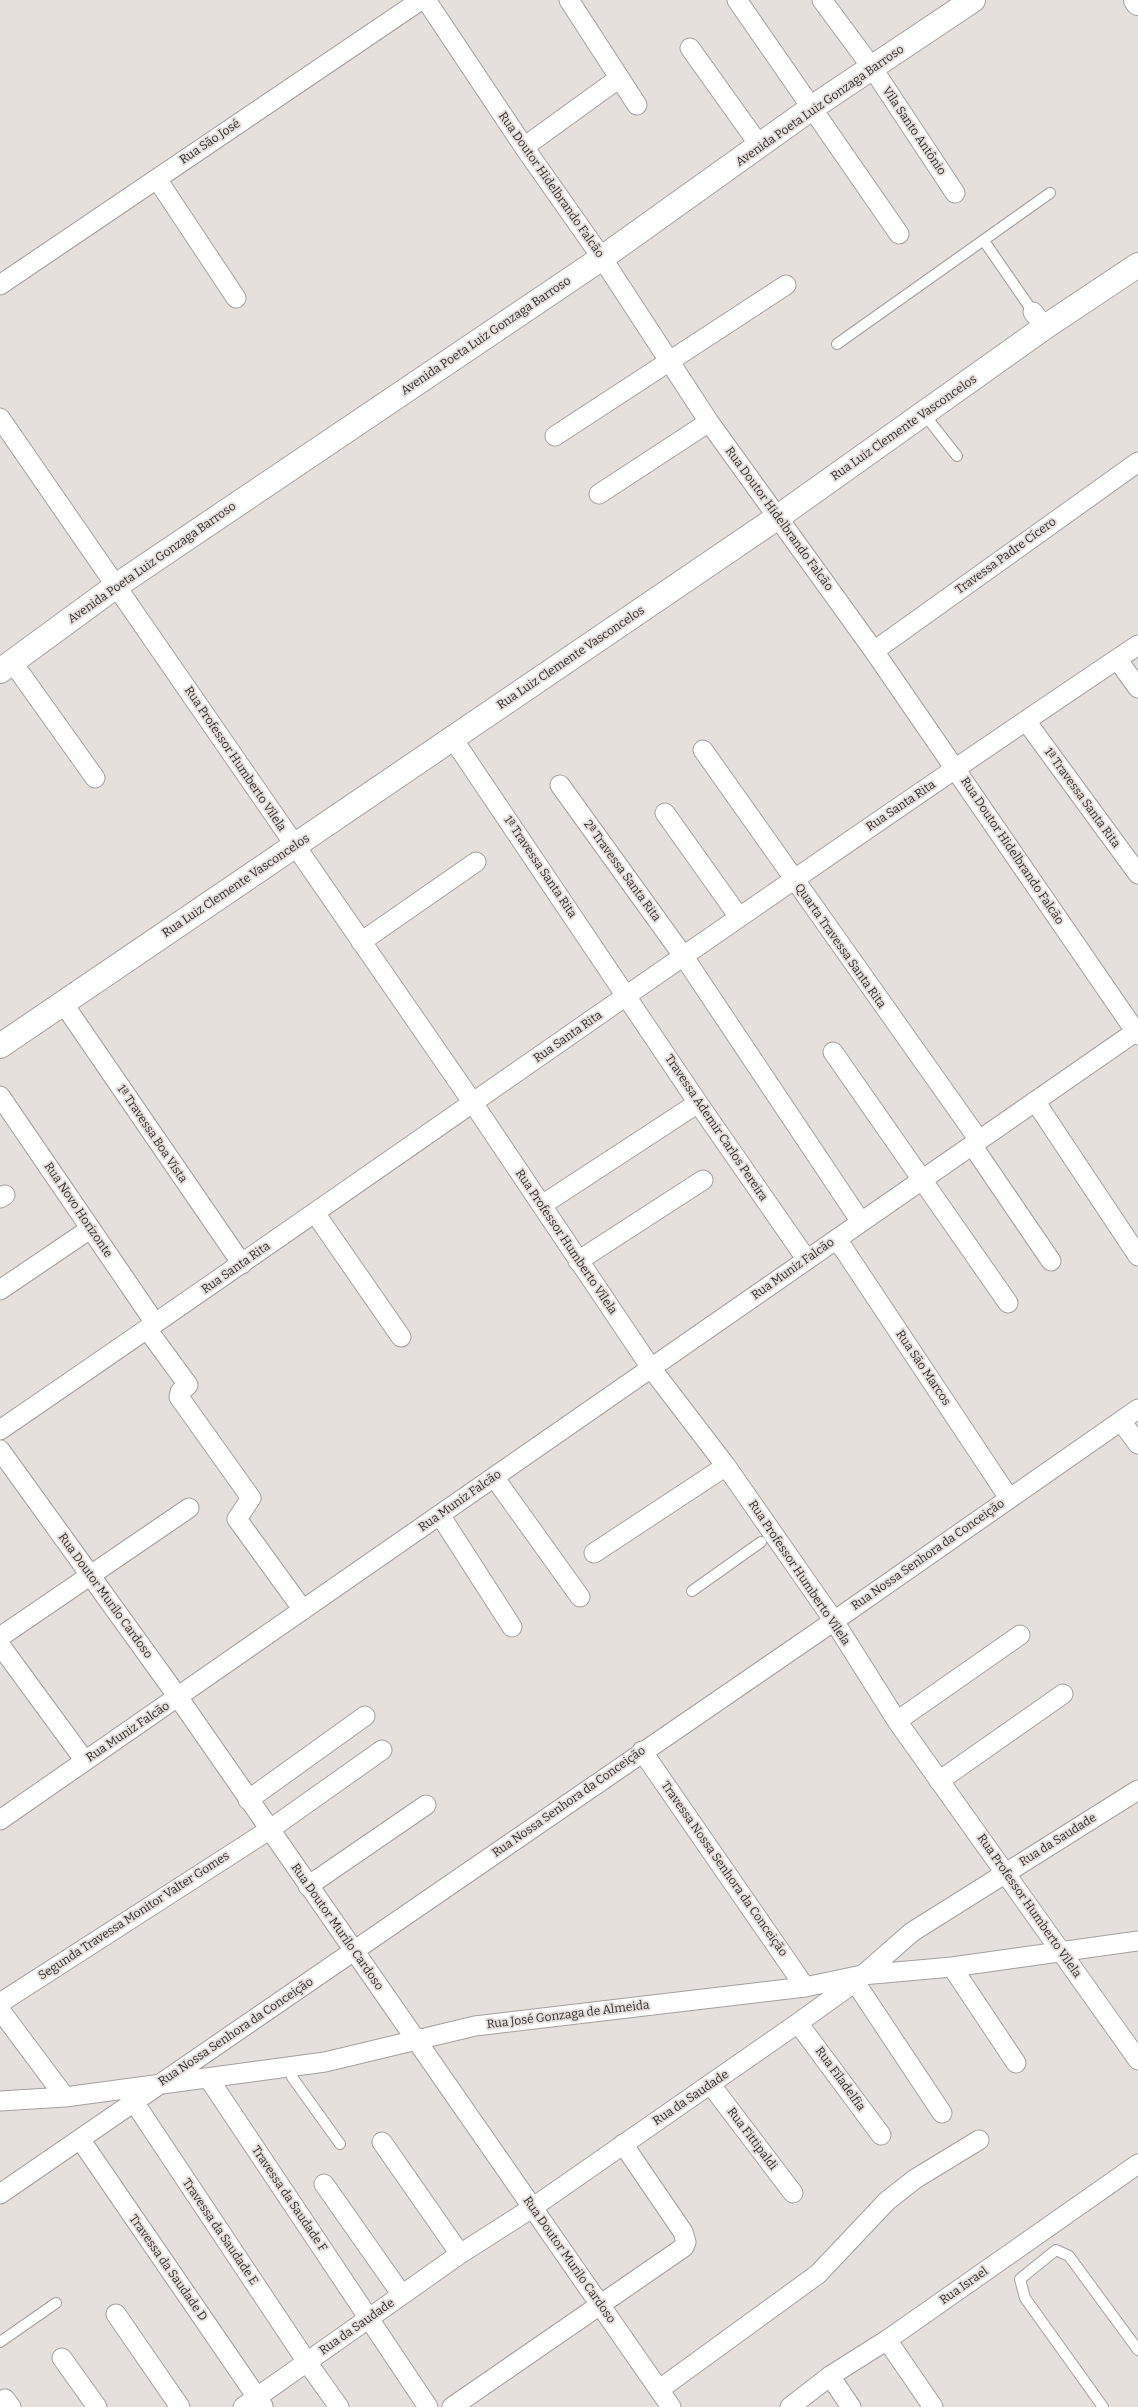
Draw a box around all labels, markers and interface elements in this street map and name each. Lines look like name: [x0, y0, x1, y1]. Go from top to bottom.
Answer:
street label: Avenida Poeta Luiz Gonzaga Barroso: [733, 42, 907, 170]
street label: Vila Santo Antônio: [879, 84, 949, 178]
street label: Rua Doutor Hidelbrando Falcão: [495, 109, 607, 261]
street label: Rua São José: [177, 116, 243, 168]
street label: Avenida Poeta Luiz Gonzaga Barroso: [398, 274, 574, 398]
street label: Rua Luiz Clemente Vasconcelos: [828, 372, 980, 484]
street label: Rua Doutor Hidelbrando Falcão: [722, 444, 836, 594]
street label: Avenida Poeta Luiz Gonzaga Barroso: [65, 499, 239, 627]
street label: Travessa Padre Cícero: [953, 515, 1059, 597]
street label: Rua Luiz Clemente Vasconcelos: [495, 603, 647, 713]
street label: Rua Professor Humberto Vilela: [181, 684, 289, 834]
street label: 1ª Travessa Santa Rita: [1041, 745, 1123, 851]
street label: Rua Doutor Hidelbrando Falcão: [957, 775, 1067, 927]
street label: Rua Santa Rita: [864, 778, 938, 834]
street label: 1ª Travessa Santa Rita: [501, 813, 579, 921]
street label: 2ª Travessa Santa Rita: [580, 818, 664, 924]
street label: Rua Luiz Clemente Vasconcelos: [160, 831, 312, 941]
street label: Quarta Travessa Santa Rita: [791, 881, 889, 1011]
street label: Rua Santa Rita: [531, 1008, 605, 1066]
street label: Travessa Ademir Carlos Pereira: [662, 1052, 770, 1204]
street label: 1ª Travessa Boa Vista: [114, 1082, 190, 1186]
street label: Rua Novo Horizonte: [41, 1160, 115, 1260]
street label: Rua Professor Humberto Vilela: [512, 1167, 620, 1317]
street label: Rua Muniz Falcão: [749, 1235, 837, 1303]
street label: Rua Santa Rita: [199, 1239, 273, 1297]
street label: Rua São Marcos: [893, 1328, 953, 1408]
street label: Rua Muniz Falcão: [416, 1467, 504, 1535]
street label: Rua Nossa Senhora da Conceição: [849, 1496, 1007, 1614]
street label: Rua Professor Humberto Vilela: [745, 1498, 853, 1648]
street label: Rua Doutor Murilo Cardoso: [55, 1531, 155, 1661]
street label: Rua Muniz Falcão: [84, 1699, 172, 1765]
street label: Rua Nossa Senhora da Conceição: [490, 1743, 648, 1861]
street label: Travessa Nossa Senhora da Conceição: [658, 1779, 790, 1959]
street label: Rua da Saudade: [1017, 1811, 1099, 1869]
street label: Rua Professor Humberto Vilela: [974, 1832, 1084, 1980]
street label: Segunda Travessa Monitor Valter Gomes: [36, 1849, 232, 1983]
street label: Rua Doutor Murilo Cardoso: [288, 1861, 386, 1993]
street label: Rua Nossa Senhora da Conceição: [156, 1975, 316, 2089]
street label: Rua José Gonzaga de Almeida: [486, 1998, 650, 2032]
street label: Rua Filadelfia: [812, 2044, 868, 2114]
street label: Rua da Saudade: [650, 2067, 732, 2129]
street label: Rua Fittipaldi: [724, 2105, 780, 2173]
street label: Travessa da Saudade F: [248, 2143, 330, 2255]
street label: Travessa da Saudade E: [179, 2176, 261, 2288]
street label: Rua Doutor Murilo Cardoso: [520, 2194, 618, 2326]
street label: Travessa da Saudade D: [126, 2212, 210, 2324]
street label: Rua Israel: [937, 2264, 991, 2308]
street label: Rua da Saudade: [317, 2296, 397, 2358]

